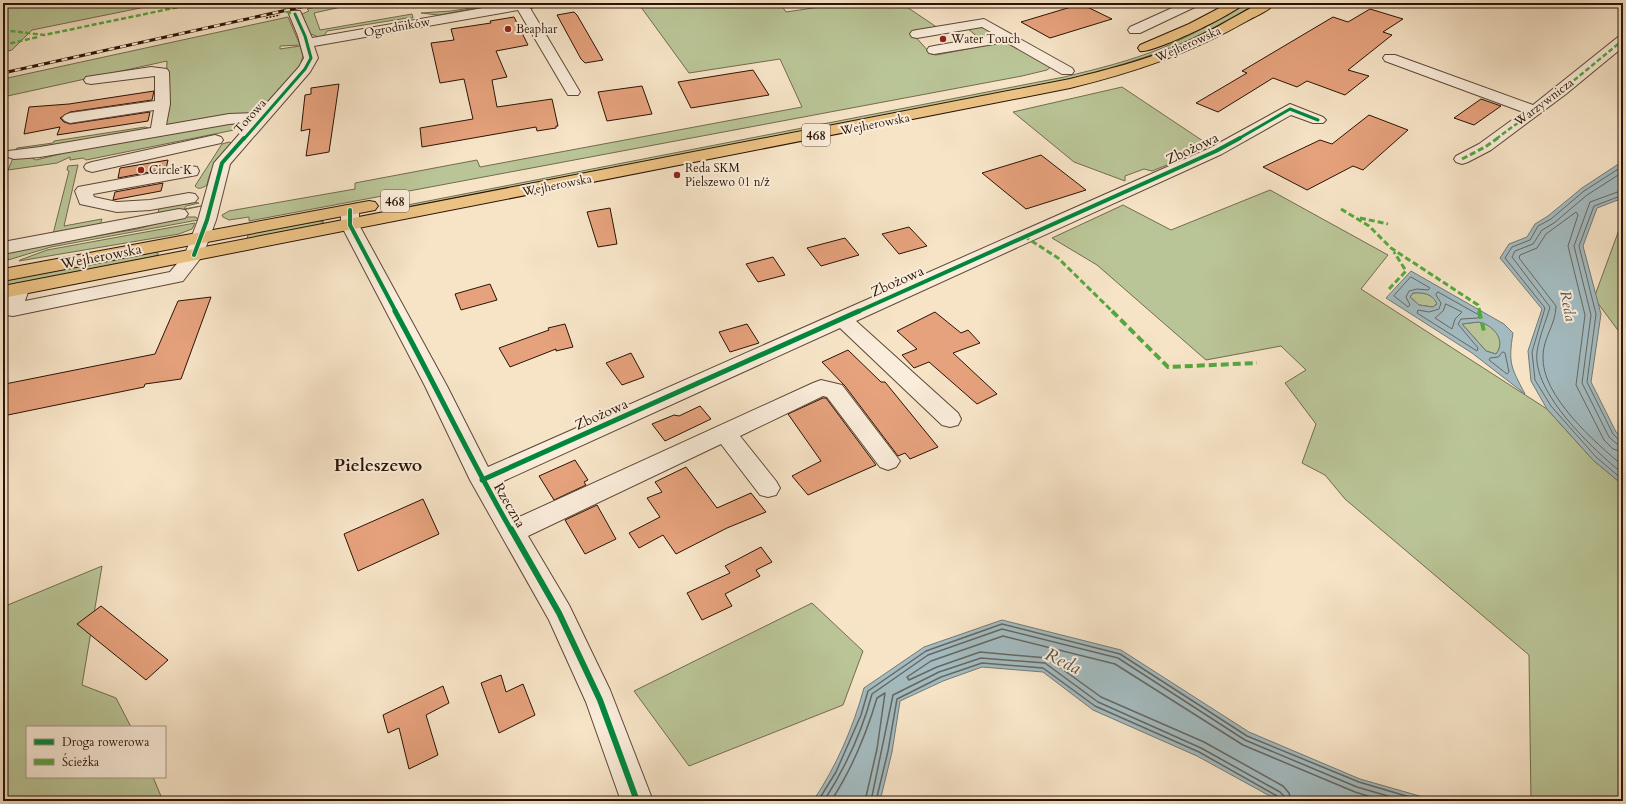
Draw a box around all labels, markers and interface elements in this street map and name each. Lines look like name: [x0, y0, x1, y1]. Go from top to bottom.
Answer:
street label: Ogrodników: [363, 13, 432, 41]
place label: Beaphar: [516, 21, 558, 37]
street label: Wejherowska: [1152, 22, 1224, 66]
marker: Beaphar: [503, 24, 513, 34]
place label: Water Touch: [950, 31, 1021, 47]
marker: Water Touch: [938, 34, 948, 44]
street label: Warzywnicza: [1510, 74, 1578, 130]
street label: Torowa: [230, 95, 270, 137]
street label: Wejherowska: [838, 109, 912, 139]
road number: 468: [802, 124, 830, 146]
street label: Zbożowa: [1163, 128, 1222, 169]
place label: Reda SKM Pielszewo 01 n/ż: [685, 160, 770, 190]
place label: Circle K: [149, 162, 192, 178]
marker: Circle K: [136, 165, 146, 175]
street label: Wejherowska: [520, 170, 594, 200]
marker: Reda SKM Pielszewo 01 n/ż: [672, 170, 682, 180]
road number: 468: [381, 190, 409, 212]
street label: Wejherowska: [58, 239, 143, 274]
street label: Zbożowa: [868, 261, 927, 302]
water label: Reda: [1555, 289, 1581, 323]
street label: Zbożowa: [572, 394, 631, 435]
district label: Pieleszewo: [334, 453, 422, 478]
street label: Rzeczna: [489, 479, 530, 531]
water label: Reda: [1041, 642, 1085, 681]
legend: [26, 726, 166, 778]
text: Droga rowerowa: [62, 734, 150, 750]
text: Ścieżka: [62, 753, 100, 770]

